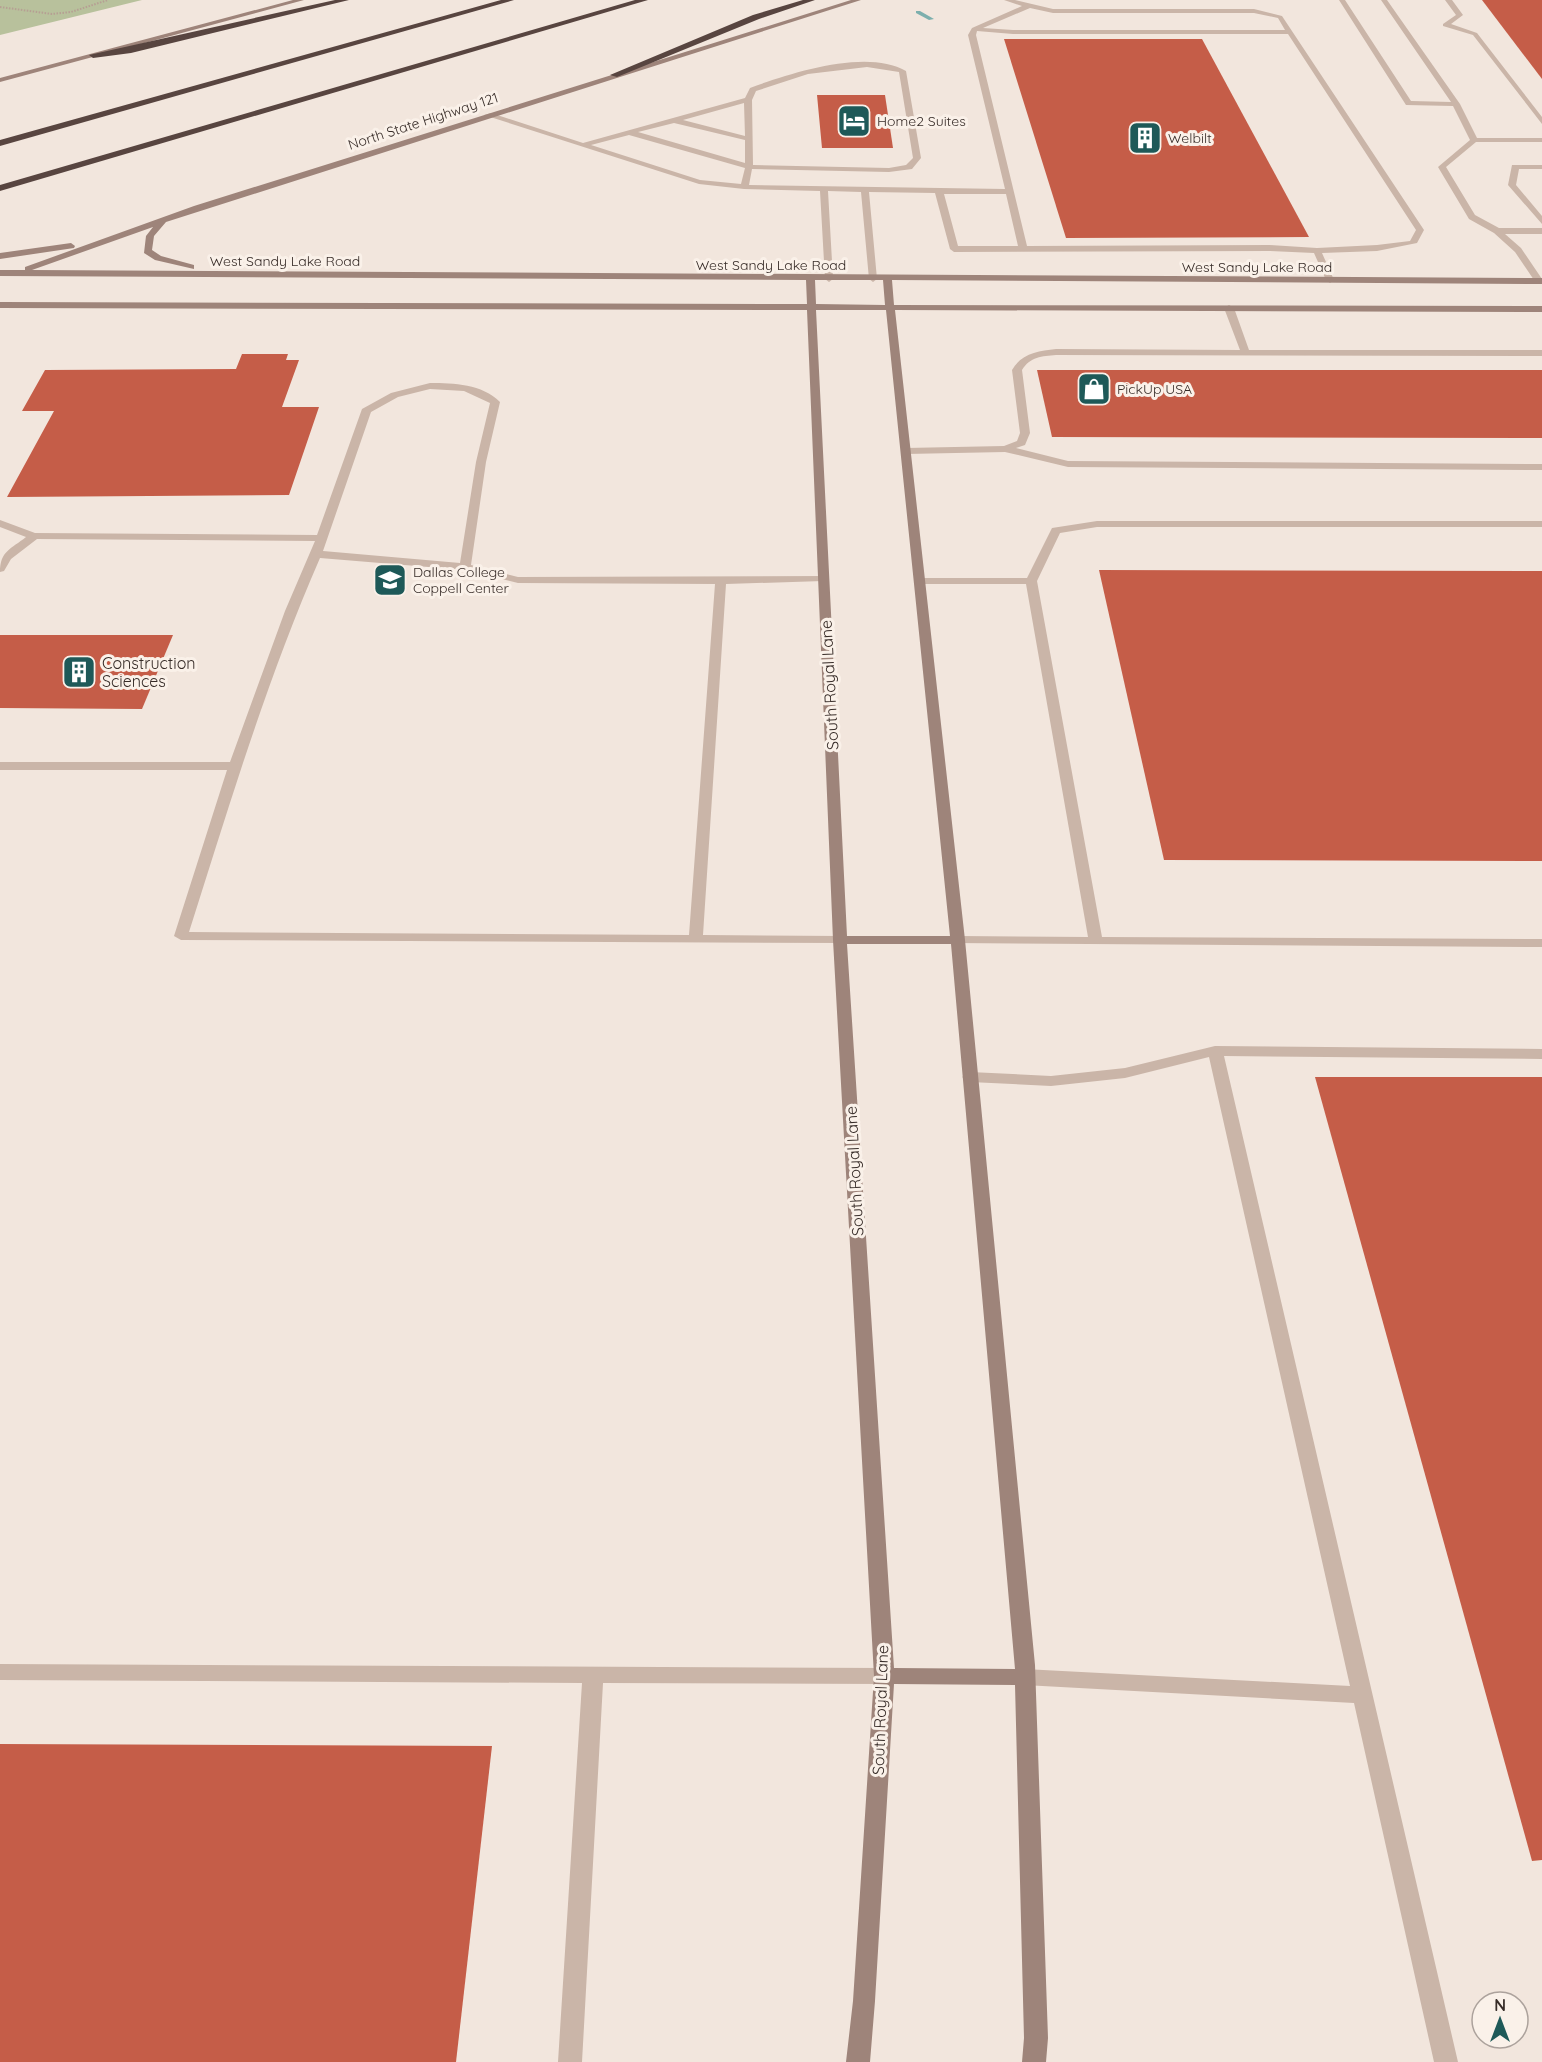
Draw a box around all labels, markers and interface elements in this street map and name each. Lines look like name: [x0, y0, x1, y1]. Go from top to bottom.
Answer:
street label: North State Highway 121: [346, 88, 500, 154]
hotel icon: Home2 Suites: [836, 103, 872, 139]
place label: Home2 Suites: [877, 112, 966, 130]
building icon: Welbilt: [1127, 120, 1163, 156]
place label: Welbilt: [1168, 129, 1212, 147]
street label: West Sandy Lake Road: [210, 252, 360, 270]
street label: West Sandy Lake Road: [696, 256, 846, 274]
street label: West Sandy Lake Road: [1182, 258, 1332, 276]
shop icon: PickUp USA: [1076, 371, 1112, 407]
place label: PickUp USA: [1117, 380, 1192, 398]
school or university icon: Dallas College Coppell Center: [372, 562, 408, 598]
place label: Dallas College Coppell Center: [413, 563, 509, 597]
street label: South Royal Lane: [816, 619, 842, 751]
place label: Construction Sciences: [102, 653, 196, 691]
building icon: Construction Sciences: [61, 654, 97, 690]
street label: South Royal Lane: [841, 1105, 867, 1237]
street label: South Royal Lane: [868, 1645, 892, 1775]
north arrow: [1470, 1990, 1530, 2050]
text: N: [1494, 1995, 1506, 2015]

